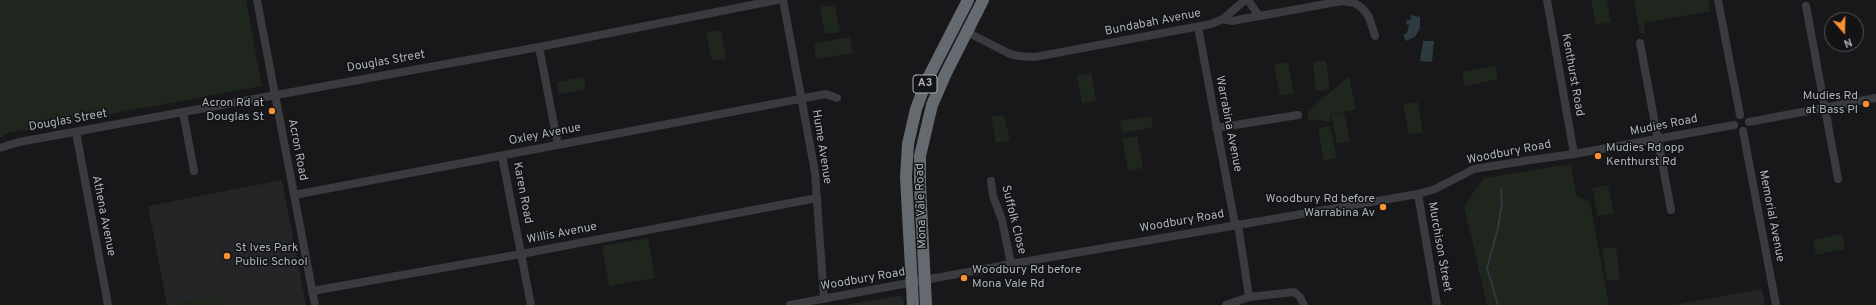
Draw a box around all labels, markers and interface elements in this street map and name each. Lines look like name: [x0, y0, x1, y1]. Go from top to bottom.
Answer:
street label: Bundabah Avenue: [1104, 7, 1202, 39]
north arrow: [1824, 12, 1864, 52]
street label: Kenthurst Road: [1558, 32, 1586, 118]
text: N: [1842, 34, 1854, 50]
street label: Douglas Street: [346, 48, 426, 76]
road number: A3: [913, 75, 937, 93]
street label: Warrabina Avenue: [1212, 75, 1244, 173]
place label: Mudies Rd at Bass Pl: [1803, 90, 1858, 118]
place label: Acron Rd at Douglas St: [201, 97, 264, 125]
marker: Mudies Rd at Bass Pl: [1861, 99, 1871, 109]
marker: Acron Rd at Douglas St: [267, 106, 277, 116]
street label: Douglas Street: [28, 107, 108, 135]
street label: Hume Avenue: [808, 109, 834, 185]
street label: Mudies Road: [1629, 112, 1699, 140]
street label: Acron Road: [284, 118, 310, 182]
street label: Oxley Avenue: [508, 121, 582, 149]
street label: Woodbury Road: [1466, 138, 1552, 168]
place label: Mudies Rd opp Kenthurst Rd: [1606, 142, 1684, 170]
marker: Mudies Rd opp Kenthurst Rd: [1593, 151, 1603, 161]
street label: Karen Road: [509, 161, 535, 225]
street label: Mona Vale Road: [913, 163, 931, 249]
street label: Memorial Avenue: [1755, 169, 1787, 263]
street label: Athena Avenue: [88, 174, 118, 258]
street label: Suffolk Close: [997, 184, 1029, 256]
place label: Woodbury Rd before Warrabina Av: [1266, 193, 1375, 221]
street label: Murchison Street: [1424, 201, 1454, 293]
marker: Woodbury Rd before Warrabina Av: [1378, 202, 1388, 212]
street label: Woodbury Road: [1139, 207, 1225, 237]
street label: Willis Avenue: [526, 220, 598, 248]
place label: St Ives Park Public School: [235, 242, 308, 270]
marker: St Ives Park Public School: [222, 251, 232, 261]
place label: Woodbury Rd before Mona Vale Rd: [972, 264, 1081, 292]
street label: Woodbury Road: [820, 265, 906, 295]
marker: Woodbury Rd before Mona Vale Rd: [959, 273, 969, 283]

